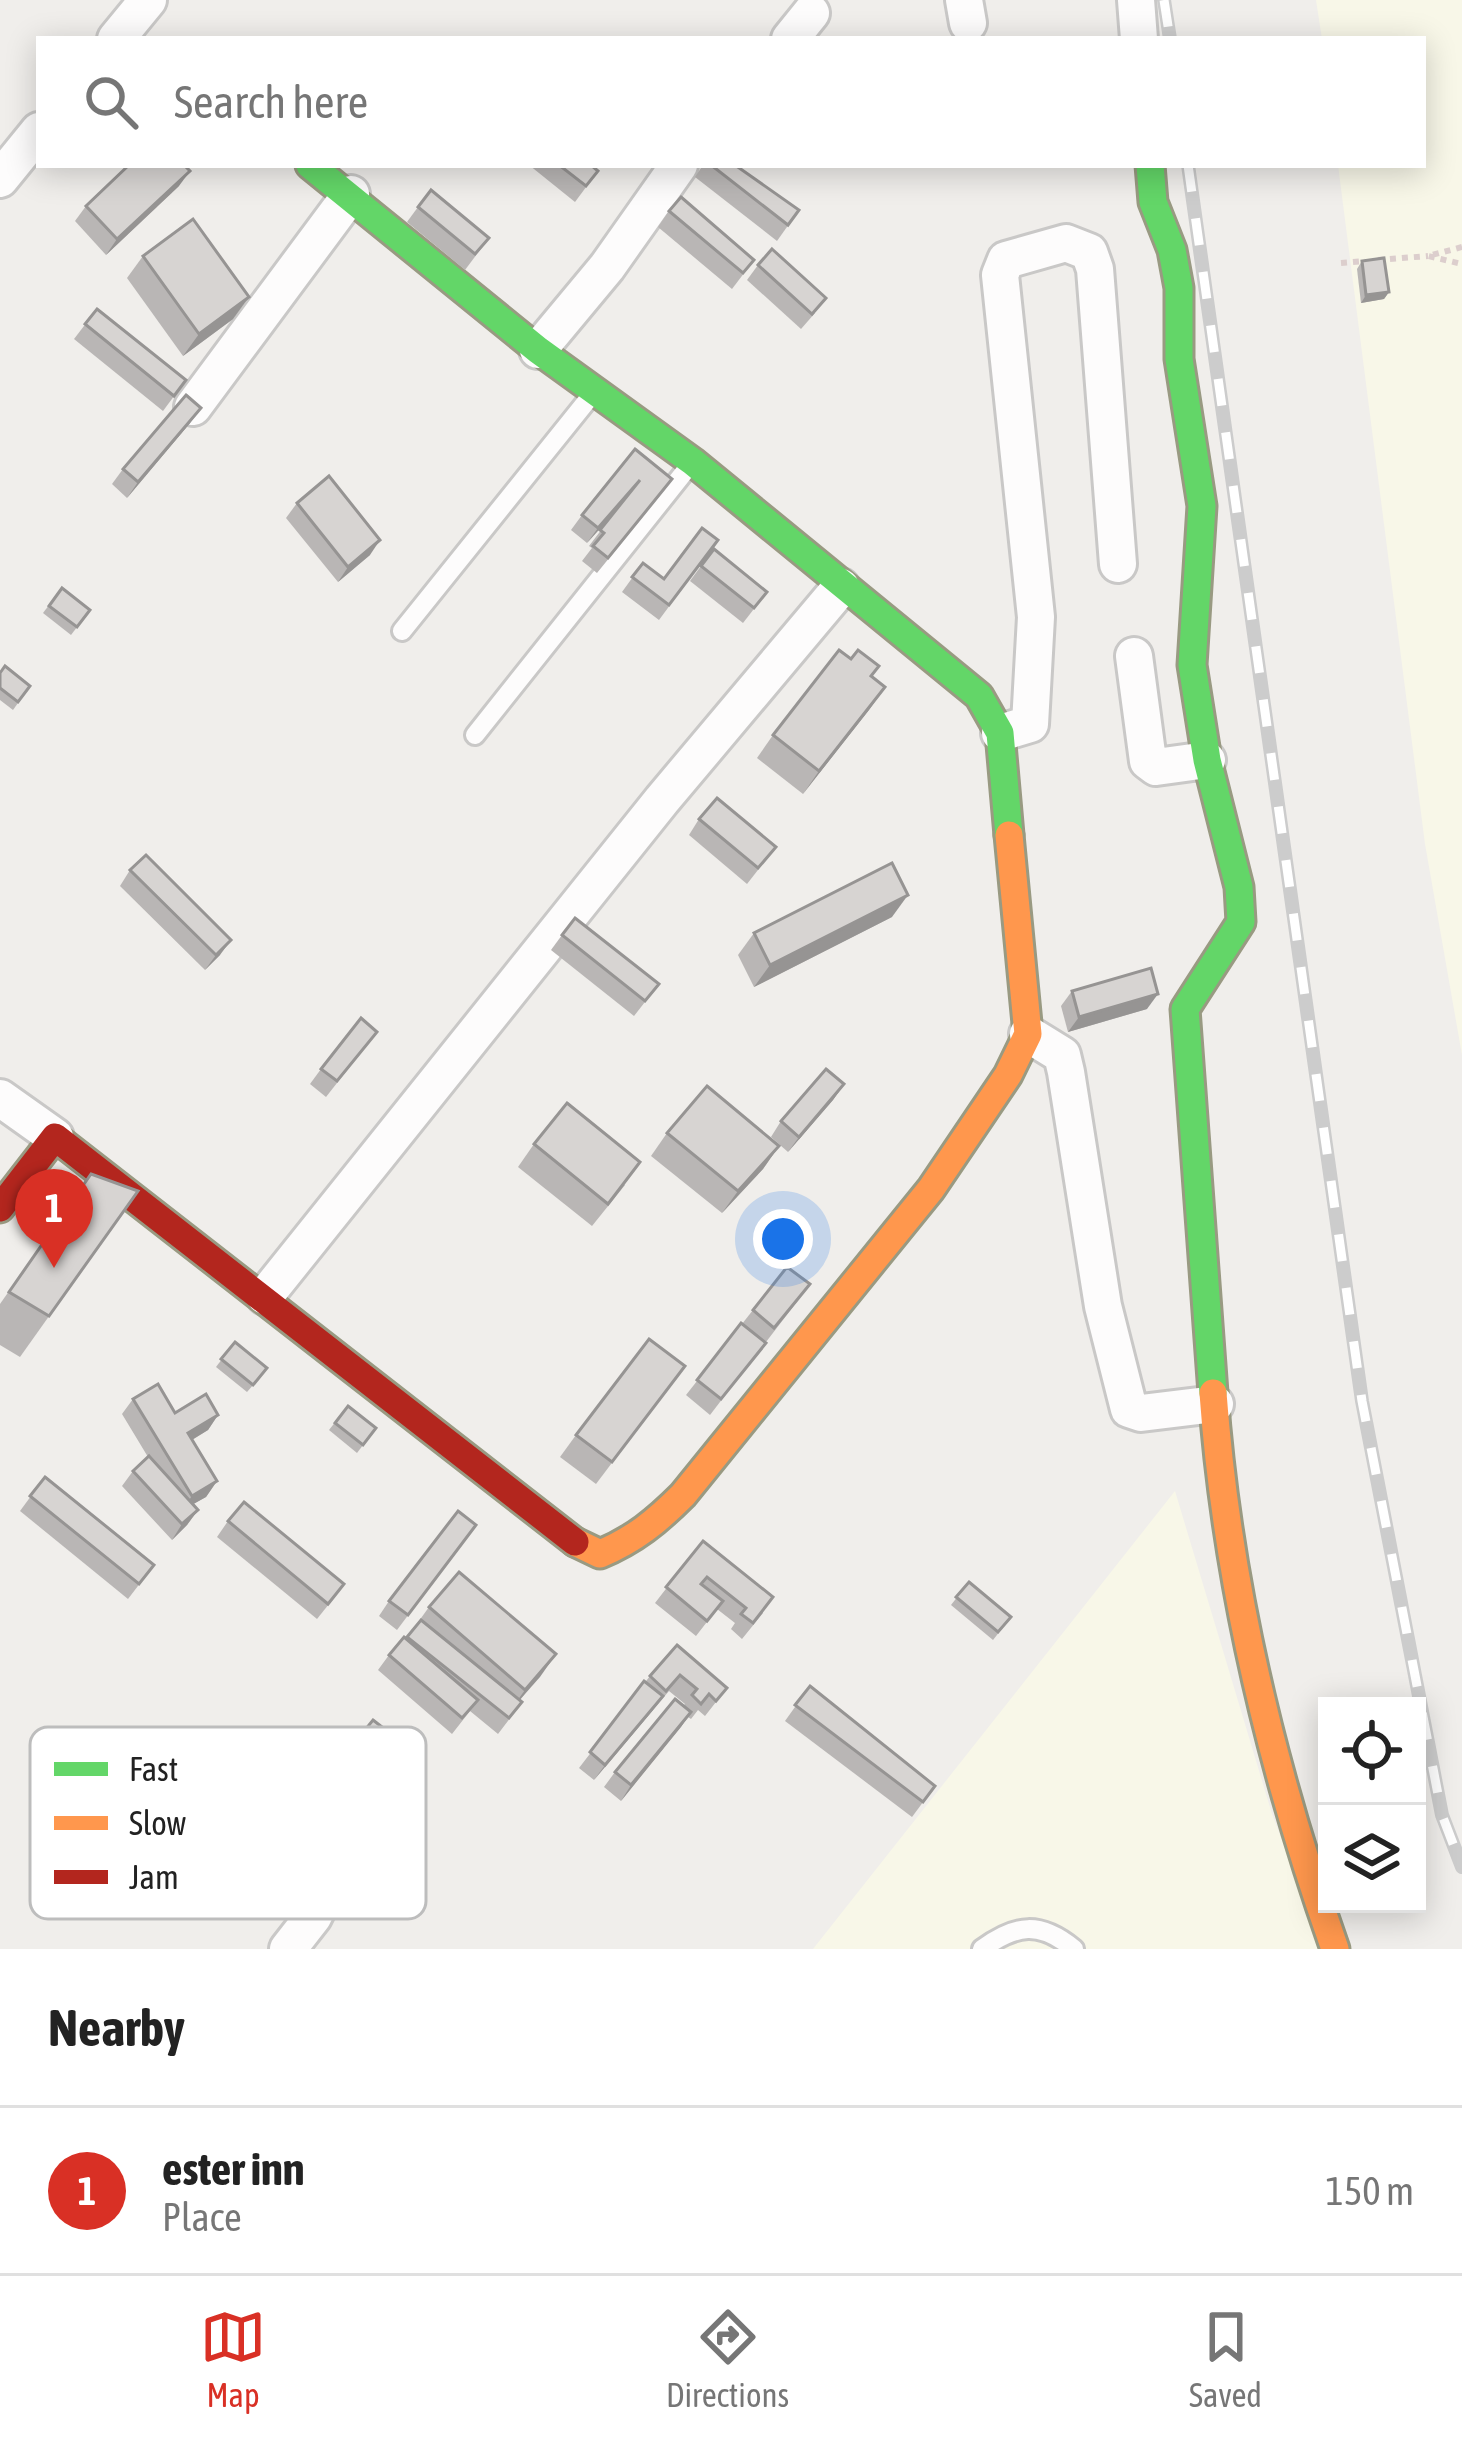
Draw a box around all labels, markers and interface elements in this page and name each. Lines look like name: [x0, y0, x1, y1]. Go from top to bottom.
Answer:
search box: [36, 36, 1426, 168]
icon: search: [78, 69, 144, 135]
text: Search here: [174, 76, 368, 128]
pin: 1: [15, 1169, 93, 1268]
your location: [753, 1209, 813, 1269]
map controls: [1318, 1697, 1426, 1913]
button: locate: [1318, 1697, 1426, 1805]
legend: [30, 1727, 426, 1919]
text: Fast: [129, 1750, 178, 1788]
text: Slow: [129, 1804, 186, 1842]
button: layers: [1318, 1805, 1426, 1913]
text: Jam: [129, 1858, 179, 1896]
text: Nearby: [48, 1998, 185, 2057]
text: ester inn: [162, 2143, 305, 2195]
text: 1: [78, 2169, 96, 2213]
text: 150 m: [1326, 2169, 1414, 2213]
text: Place: [162, 2195, 242, 2239]
tab: Map: [200, 2304, 266, 2414]
tab: Directions: [666, 2304, 789, 2414]
tab: Saved: [1189, 2304, 1262, 2414]

